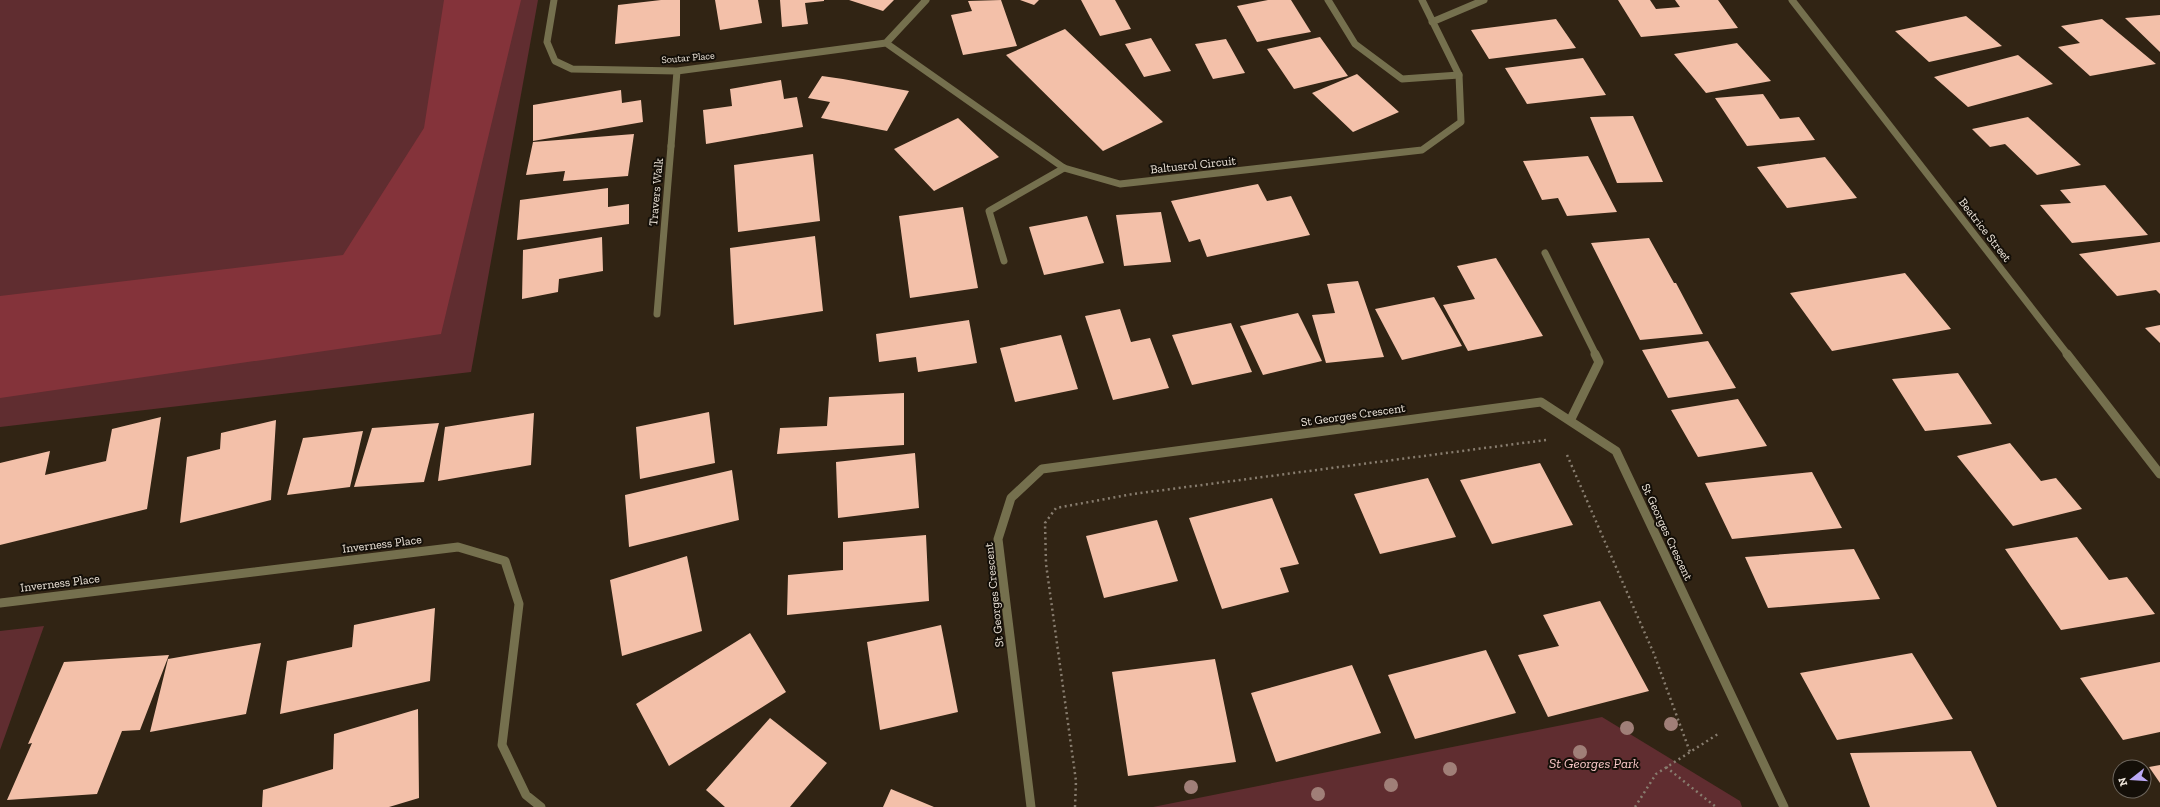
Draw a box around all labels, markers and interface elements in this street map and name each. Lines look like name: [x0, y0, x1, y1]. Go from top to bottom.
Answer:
street label: Soutar Place: [661, 50, 715, 66]
street label: Baltusrol Circuit: [1149, 153, 1237, 176]
street label: Travers Walk: [646, 157, 666, 226]
street label: Beatrice Street: [1956, 195, 2015, 265]
street label: St Georges Crescent: [1300, 401, 1407, 429]
street label: St Georges Crescent: [1638, 481, 1696, 583]
street label: Inverness Place: [342, 532, 423, 556]
street label: St Georges Crescent: [981, 541, 1006, 648]
street label: Inverness Place: [20, 571, 101, 595]
park label: St Georges Park: [1549, 755, 1639, 772]
north arrow: [2112, 759, 2152, 799]
text: N: [2115, 775, 2130, 788]

